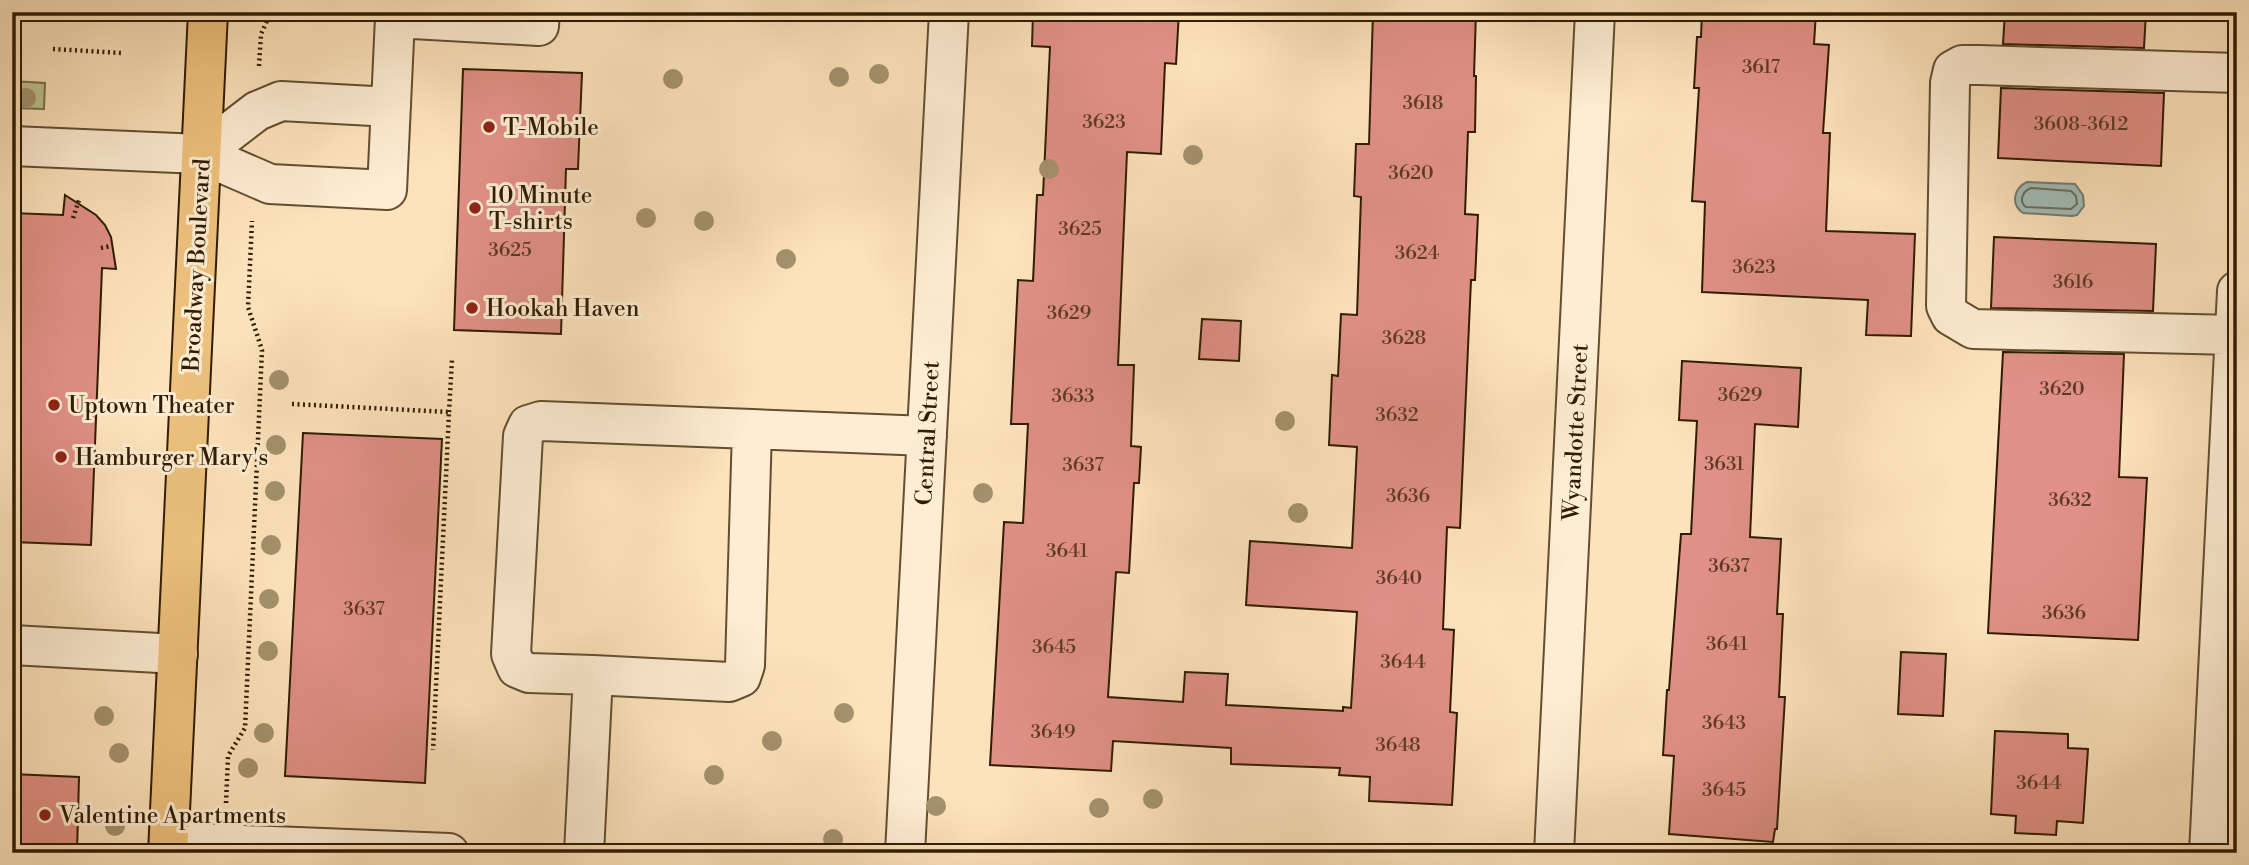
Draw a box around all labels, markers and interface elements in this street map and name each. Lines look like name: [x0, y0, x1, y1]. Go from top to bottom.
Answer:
house number: 3617: [1742, 55, 1781, 79]
house number: 3618: [1403, 91, 1443, 115]
house number: 3623: [1082, 110, 1126, 134]
house number: 3608-3612: [2034, 112, 2128, 136]
place label: T-Mobile: [503, 114, 599, 142]
marker: T-Mobile: [481, 119, 497, 135]
street label: Broadway Boulevard: [177, 158, 217, 373]
house number: 3620: [1388, 161, 1434, 185]
place label: 10 Minute T-shirts: [489, 182, 592, 236]
marker: 10 Minute T-shirts: [467, 200, 483, 216]
house number: 3625: [1058, 217, 1102, 241]
house number: 3625: [488, 238, 532, 262]
house number: 3624: [1395, 241, 1439, 265]
house number: 3623: [1732, 255, 1776, 279]
house number: 3616: [2053, 270, 2093, 294]
place label: Hookah Haven: [486, 295, 640, 323]
marker: Hookah Haven: [464, 300, 480, 316]
house number: 3629: [1047, 301, 1091, 325]
house number: 3628: [1382, 326, 1426, 350]
street label: Wyandotte Street: [1557, 343, 1595, 522]
street label: Central Street: [910, 360, 946, 506]
house number: 3620: [2039, 377, 2085, 401]
house number: 3629: [1718, 383, 1762, 407]
house number: 3633: [1052, 384, 1094, 408]
place label: Uptown Theater: [68, 392, 235, 420]
marker: Uptown Theater: [46, 397, 62, 413]
house number: 3632: [1375, 403, 1419, 427]
place label: Hamburger Mary's: [75, 444, 268, 472]
marker: Hamburger Mary's: [53, 449, 69, 465]
house number: 3631: [1704, 452, 1744, 476]
house number: 3637: [1062, 453, 1104, 477]
house number: 3636: [1386, 484, 1430, 508]
house number: 3632: [2048, 488, 2092, 512]
house number: 3641: [1046, 539, 1088, 563]
house number: 3637: [1708, 554, 1750, 578]
house number: 3640: [1376, 566, 1422, 590]
house number: 3637: [343, 597, 385, 621]
house number: 3636: [2042, 601, 2086, 625]
house number: 3641: [1706, 632, 1748, 656]
house number: 3645: [1032, 635, 1076, 659]
house number: 3644: [1380, 650, 1426, 674]
house number: 3643: [1702, 711, 1746, 735]
house number: 3649: [1030, 720, 1076, 744]
house number: 3648: [1375, 733, 1421, 757]
house number: 3644: [2016, 771, 2062, 795]
house number: 3645: [1702, 778, 1746, 802]
place label: Valentine Apartments: [58, 802, 286, 830]
marker: Valentine Apartments: [37, 807, 53, 823]

